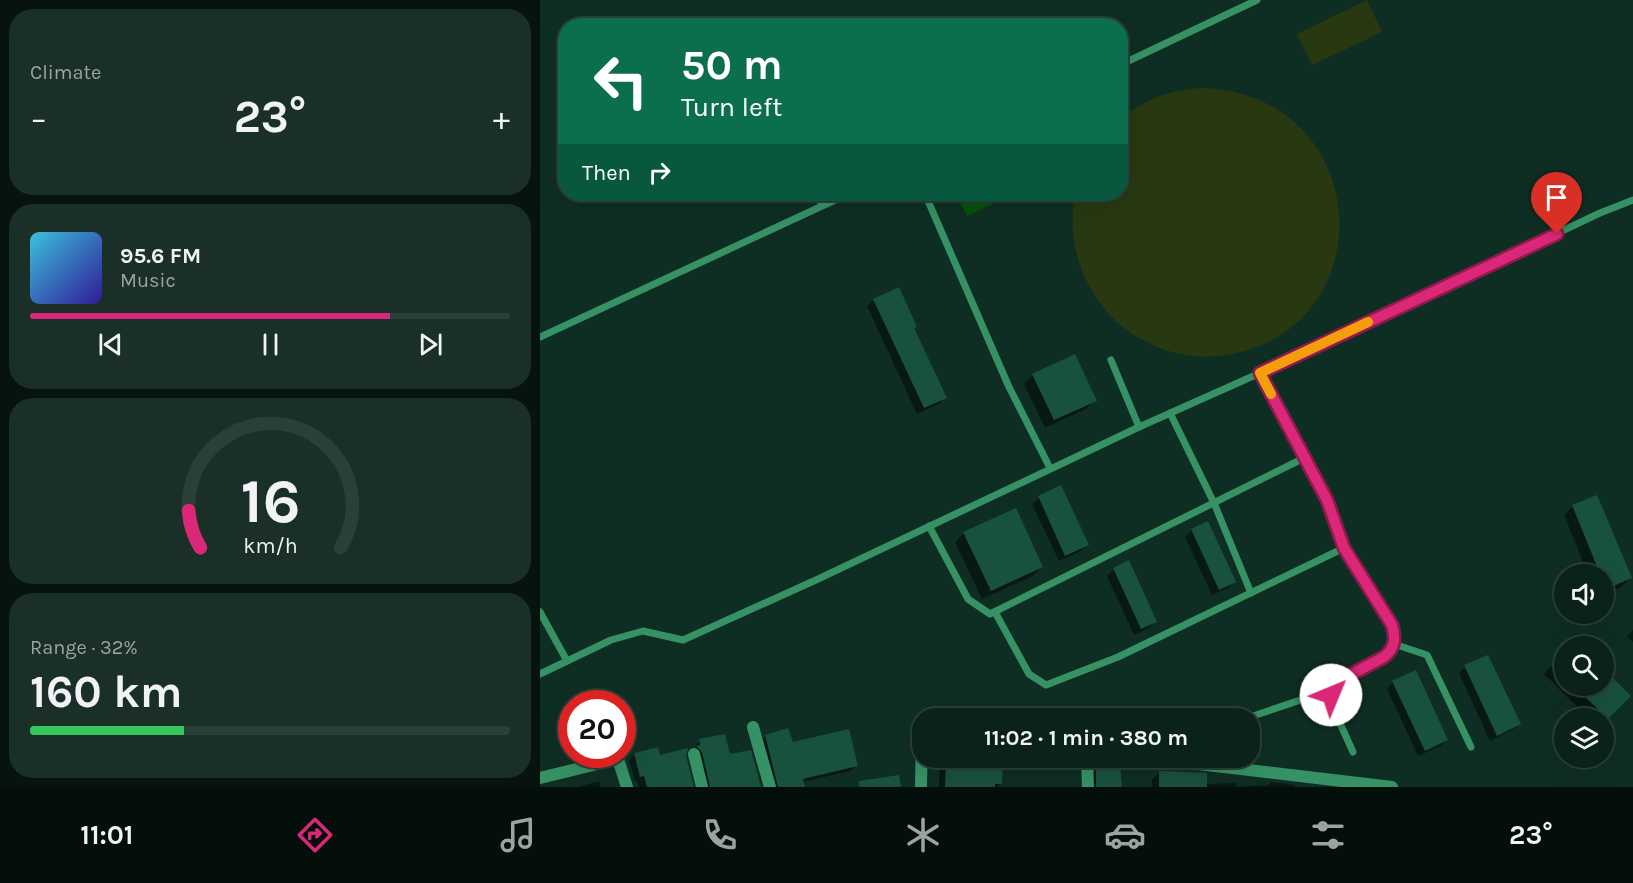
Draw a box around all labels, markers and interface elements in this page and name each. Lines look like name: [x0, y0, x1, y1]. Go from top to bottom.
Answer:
text: 50 m: [681, 40, 783, 90]
icon: left: [582, 42, 660, 120]
text: Climate: [30, 61, 101, 84]
text: 23°: [234, 91, 306, 143]
text: Turn left: [681, 91, 782, 123]
text: −: [30, 99, 47, 137]
text: +: [493, 99, 510, 137]
icon: right: [643, 156, 676, 189]
text: Then: [582, 160, 631, 186]
pin: [1531, 172, 1582, 234]
icon: arrive: [1540, 181, 1573, 214]
text: 95.6 FM: [120, 243, 201, 269]
text: Music: [120, 269, 176, 292]
icon: previous: [94, 328, 127, 361]
icon: pause: [254, 328, 287, 361]
icon: next: [414, 328, 447, 361]
text: 16: [240, 465, 300, 538]
text: km/h: [243, 533, 297, 558]
map controls: [1554, 564, 1614, 768]
button: sound: [1554, 564, 1614, 624]
text: Range · 32%: [30, 636, 138, 659]
button: search: [1554, 636, 1614, 696]
position arrow: [1299, 663, 1363, 727]
text: 160 km: [30, 666, 183, 718]
speed limit sign: 20: [558, 690, 636, 768]
button: layers: [1554, 708, 1614, 768]
text: 11:02 · 1 min · 380 m: [984, 725, 1188, 751]
icon: directions: [294, 814, 336, 856]
icon: music: [497, 814, 539, 856]
icon: phone: [699, 814, 741, 856]
icon: climate: [902, 814, 944, 856]
icon: car: [1104, 814, 1146, 856]
icon: filters: [1307, 814, 1349, 856]
text: 11:01: [80, 819, 133, 851]
text: 23°: [1509, 819, 1553, 851]

